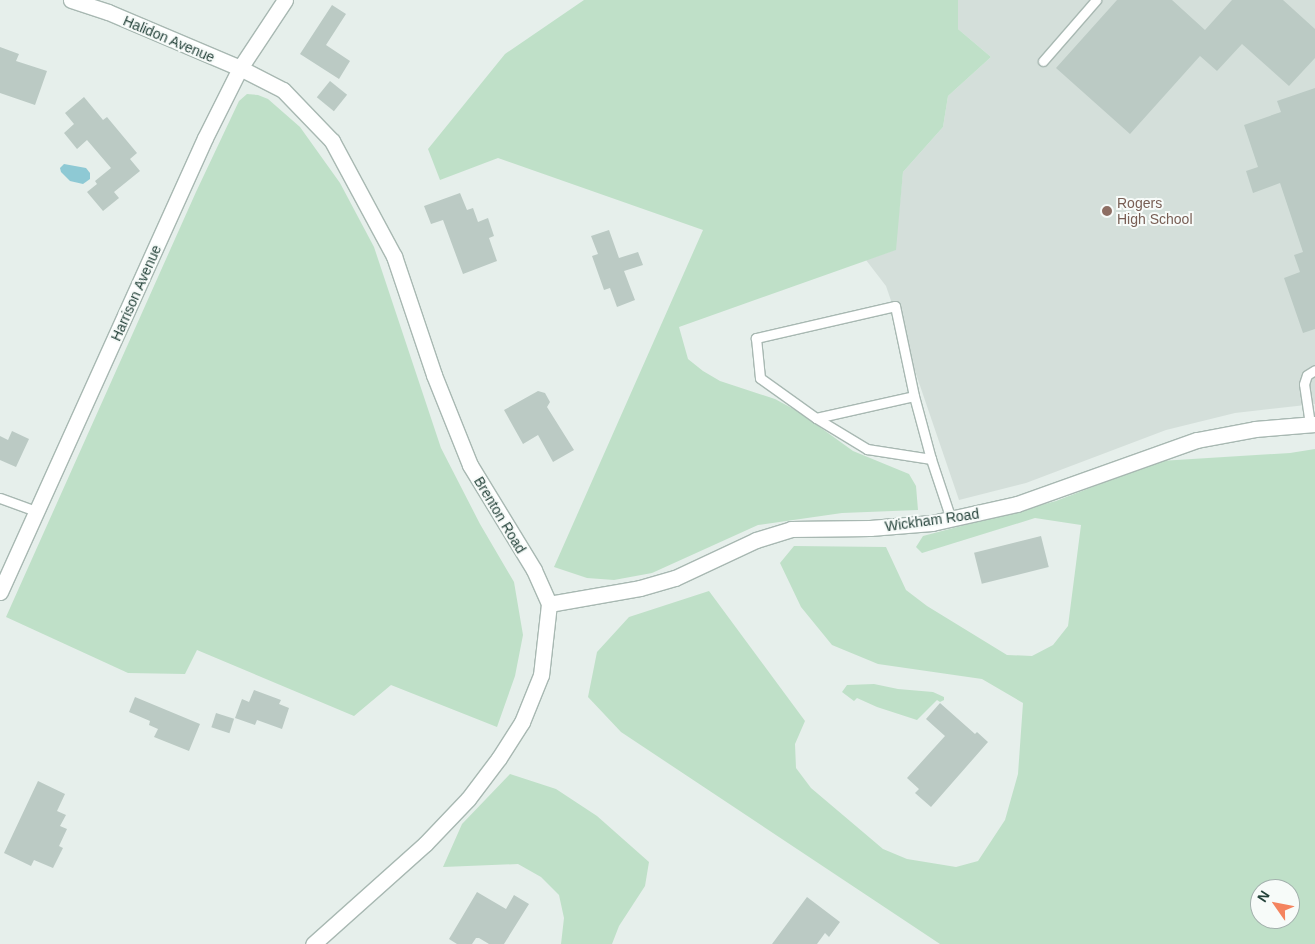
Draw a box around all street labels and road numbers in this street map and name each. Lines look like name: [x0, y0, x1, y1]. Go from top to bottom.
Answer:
street label: Halidon Avenue: [120, 12, 218, 66]
street label: Harrison Avenue: [107, 242, 165, 344]
street label: Brenton Road: [471, 474, 529, 556]
street label: Wickham Road: [884, 505, 980, 535]

